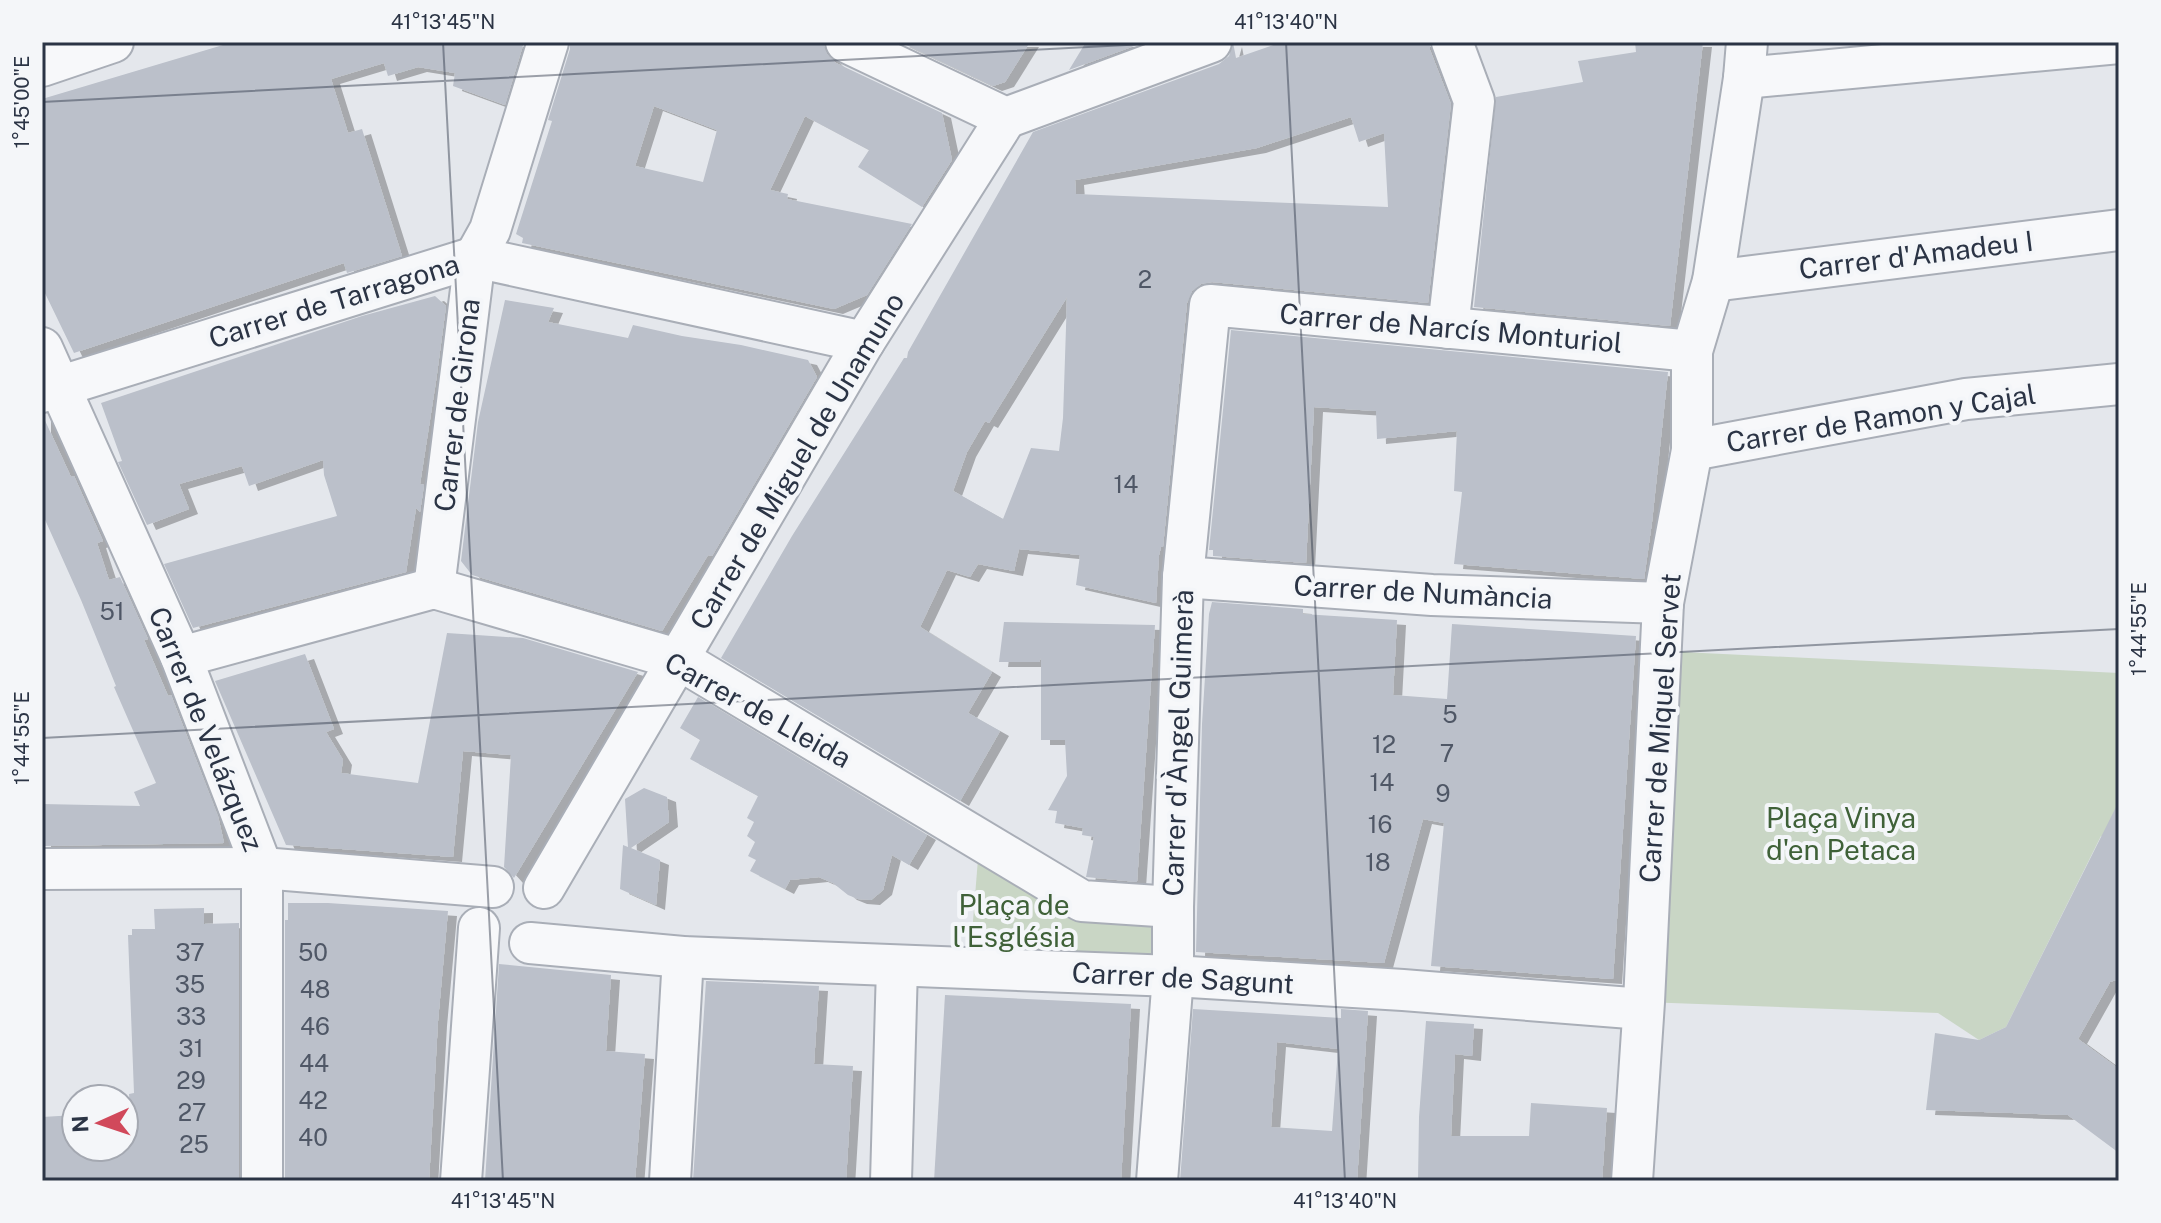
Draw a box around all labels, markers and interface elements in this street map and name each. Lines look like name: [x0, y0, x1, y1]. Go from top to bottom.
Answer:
text: 41°13'45"N: [391, 10, 495, 34]
text: 41°13'40"N: [1234, 10, 1338, 34]
text: 1°45'00"E: [10, 56, 34, 148]
street label: Carrer d'Amadeu I: [1797, 224, 2035, 285]
street label: Carrer de Tarragona: [205, 247, 463, 354]
house number: 2: [1138, 265, 1152, 293]
street label: Carrer de Miguel de Unamuno: [683, 286, 910, 635]
street label: Carrer de Narcís Monturiol: [1278, 296, 1624, 359]
street label: Carrer de Girona: [427, 297, 486, 513]
street label: Carrer de Ramon y Cajal: [1724, 377, 2038, 458]
house number: 14: [1114, 470, 1138, 498]
street label: Carrer de Numància: [1293, 568, 1553, 615]
street label: Carrer de Miquel Servet: [1632, 572, 1687, 884]
text: 1°44'55"E: [2127, 582, 2151, 676]
street label: Carrer d'Àngel Guimerà: [1156, 589, 1199, 897]
house number: 51: [99, 597, 125, 625]
street label: Carrer de Velázquez: [142, 602, 271, 856]
street label: Carrer de Lleida: [659, 645, 857, 774]
text: 1°44'55"E: [10, 691, 34, 785]
house number: 5: [1442, 700, 1458, 728]
house number: 12: [1372, 730, 1396, 758]
house number: 7: [1440, 739, 1454, 767]
house number: 14: [1370, 768, 1394, 796]
house number: 9: [1436, 779, 1451, 807]
park label: Plaça Vinya d'en Petaca: [1766, 801, 1916, 866]
house number: 16: [1368, 810, 1392, 838]
house number: 18: [1365, 848, 1391, 876]
park label: Plaça de l'Església: [953, 888, 1075, 953]
house number: 37: [175, 938, 205, 966]
house number: 50: [298, 938, 328, 966]
street label: Carrer de Sagunt: [1071, 955, 1295, 1000]
house number: 35: [175, 970, 205, 998]
house number: 48: [300, 975, 330, 1003]
house number: 33: [176, 1002, 206, 1030]
house number: 46: [300, 1012, 330, 1040]
house number: 31: [179, 1034, 203, 1062]
house number: 44: [299, 1049, 329, 1077]
house number: 29: [176, 1066, 206, 1094]
north arrow: [60, 1083, 140, 1163]
house number: 42: [298, 1086, 328, 1114]
house number: 27: [178, 1098, 206, 1126]
text: N: [67, 1115, 93, 1133]
house number: 40: [298, 1123, 328, 1151]
house number: 25: [179, 1130, 209, 1158]
text: 41°13'45"N: [451, 1189, 555, 1213]
text: 41°13'40"N: [1293, 1189, 1397, 1213]

